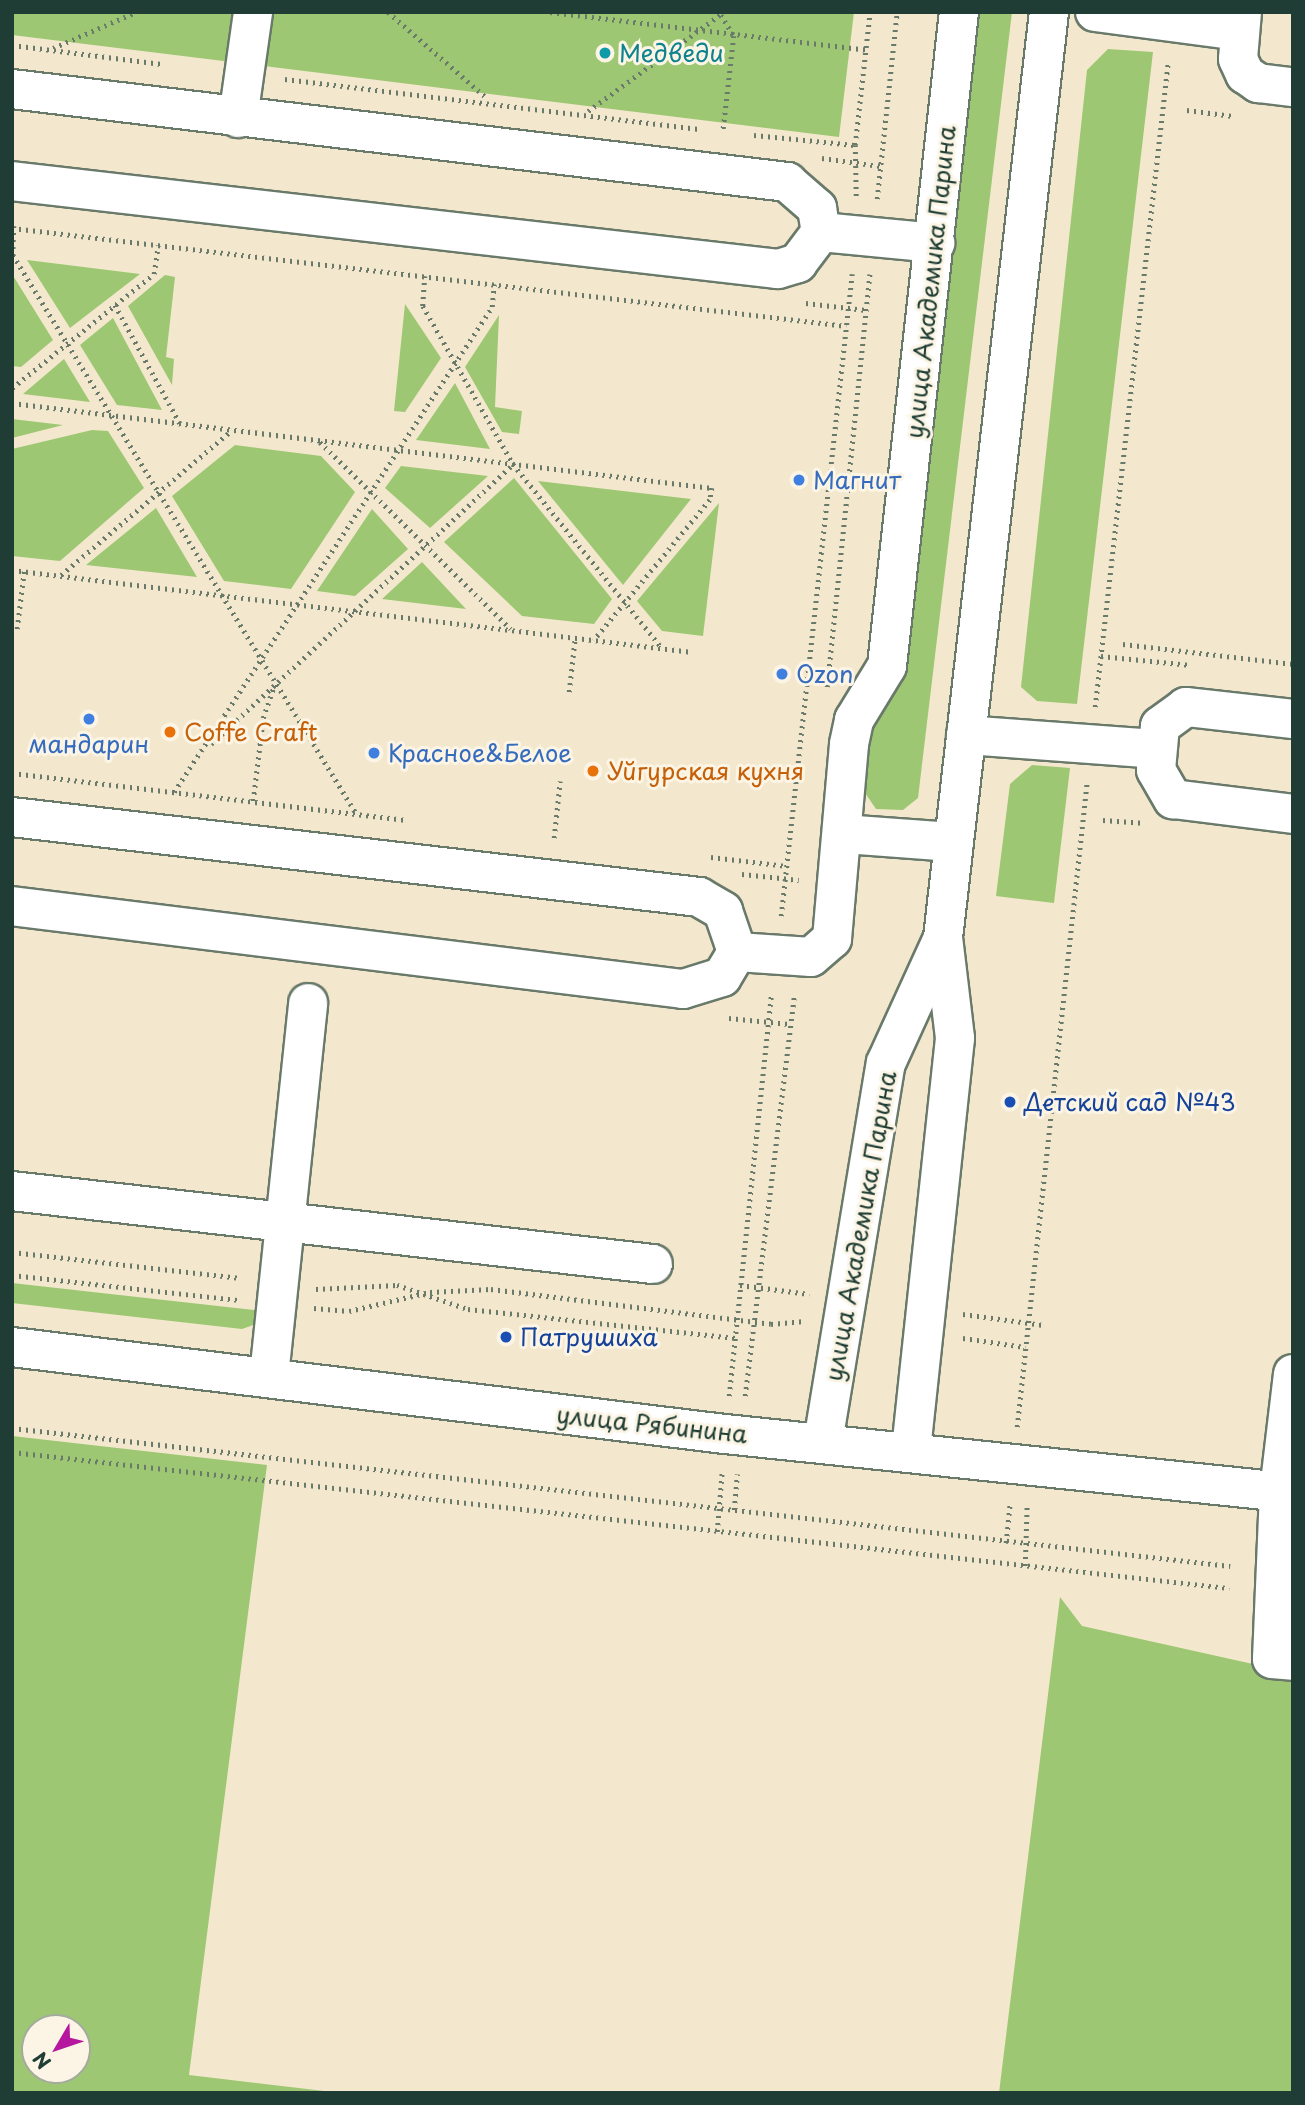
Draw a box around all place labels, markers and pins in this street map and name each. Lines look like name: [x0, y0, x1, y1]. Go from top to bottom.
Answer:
place label: Медведи: [619, 39, 724, 67]
marker: Медведи: [597, 45, 613, 61]
place label: Магнит: [813, 466, 901, 494]
marker: Магнит: [791, 472, 807, 488]
place label: Ozon: [796, 660, 853, 688]
marker: Ozon: [774, 666, 790, 682]
marker: мандарин: [81, 711, 97, 727]
place label: Coffe Craft: [184, 718, 317, 746]
marker: Coffe Craft: [162, 724, 178, 740]
place label: мандарин: [29, 730, 149, 758]
place label: Красное&Белое: [388, 739, 572, 767]
marker: Красное&Белое: [366, 745, 382, 761]
place label: Уйгурская кухня: [607, 757, 805, 785]
marker: Уйгурская кухня: [585, 763, 601, 779]
place label: Детский сад №43: [1024, 1088, 1238, 1116]
marker: Детский сад №43: [1002, 1094, 1018, 1110]
place label: Патрушиха: [520, 1323, 658, 1351]
marker: Патрушиха: [498, 1329, 514, 1345]

